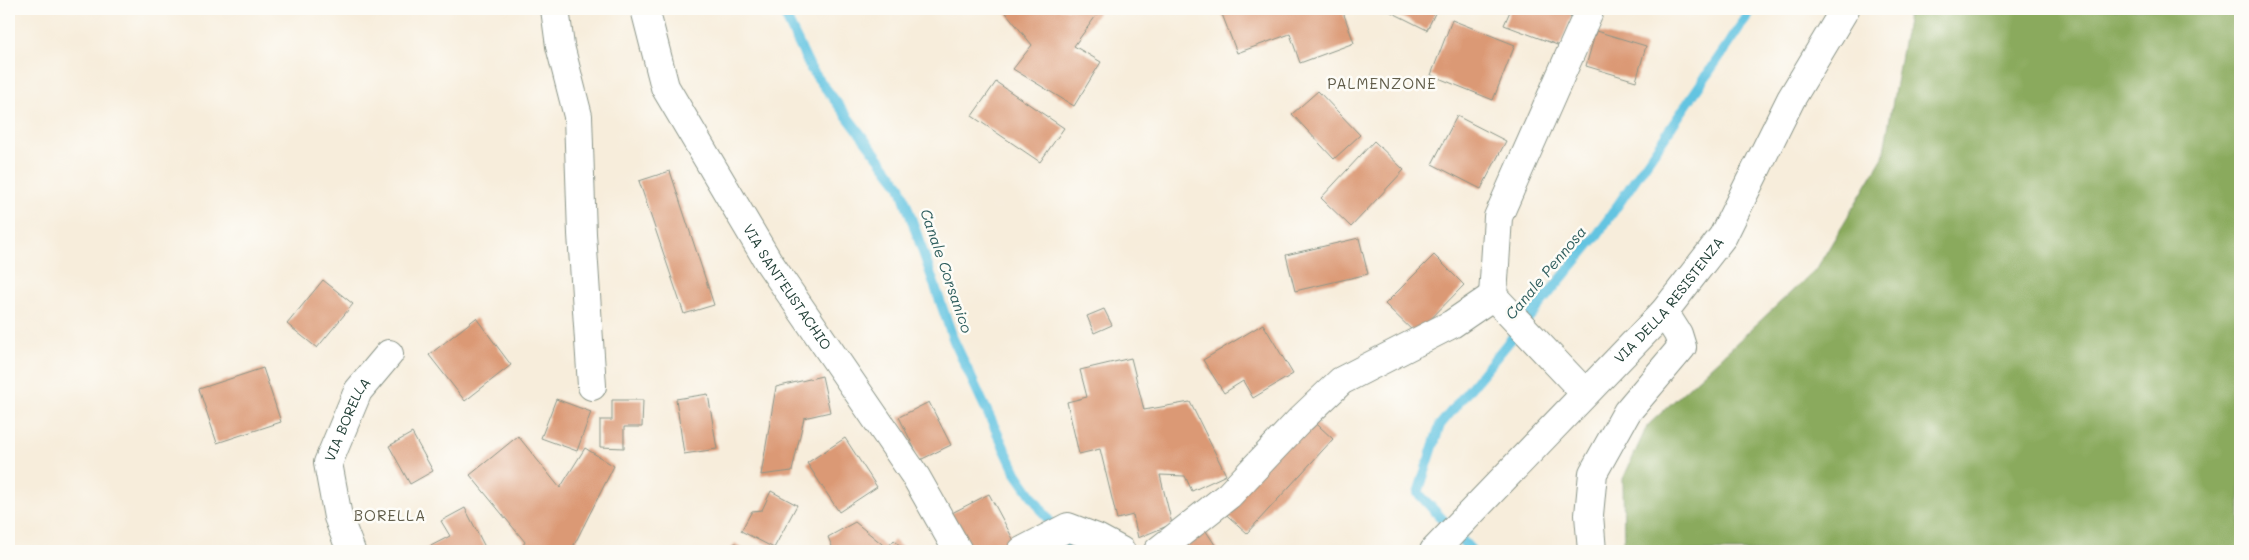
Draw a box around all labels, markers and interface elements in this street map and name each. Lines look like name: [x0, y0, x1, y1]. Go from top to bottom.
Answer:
district label: PALMENZONE: [1327, 73, 1437, 93]
water label: Canale Corsanico: [916, 206, 978, 335]
street label: VIA SANT'EUSTACHIO: [739, 220, 836, 353]
water label: Canale Pennosa: [1500, 221, 1590, 323]
street label: VIA DELLA RESISTENZA: [1610, 233, 1728, 367]
street label: VIA BORELLA: [320, 373, 375, 464]
district label: BORELLA: [354, 505, 426, 525]

